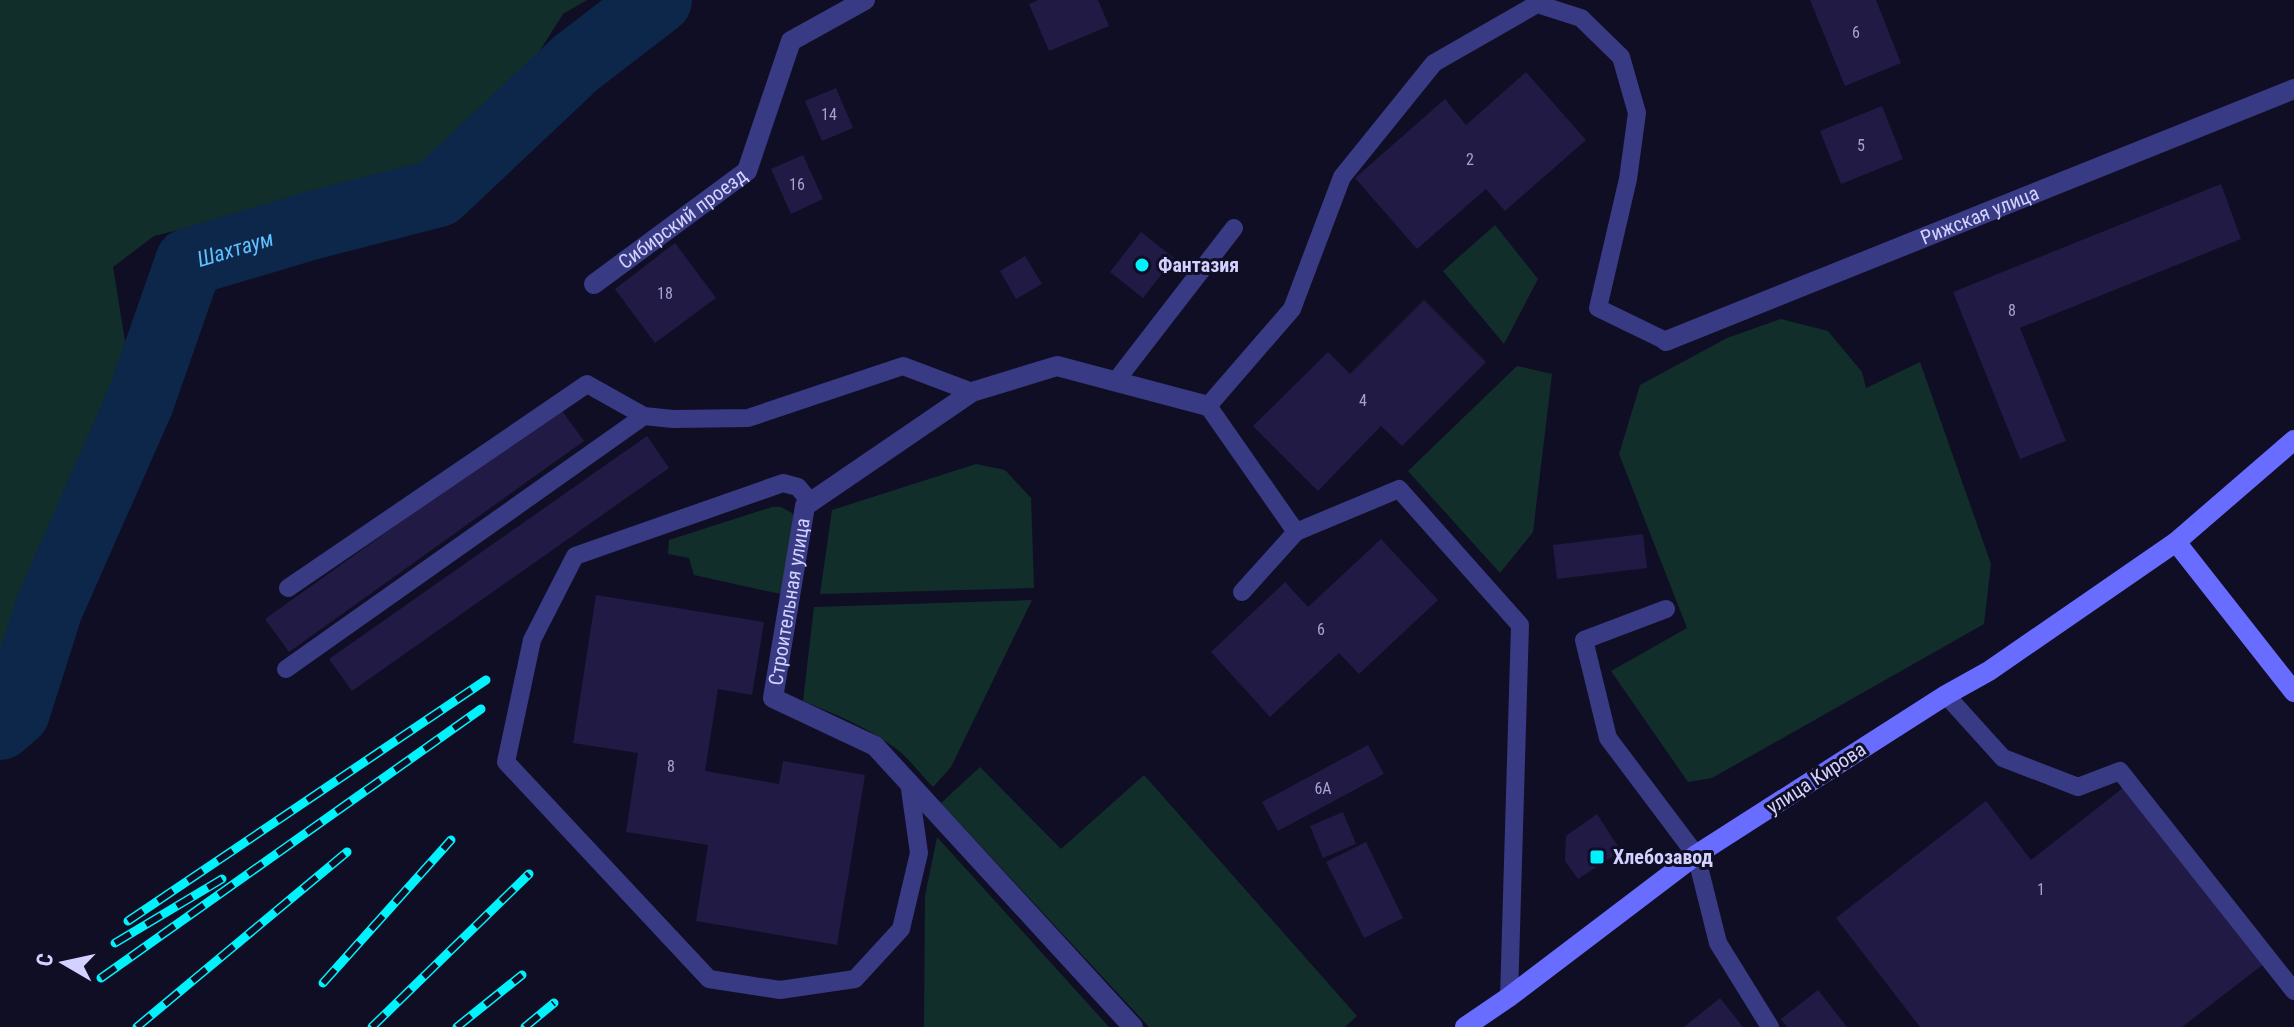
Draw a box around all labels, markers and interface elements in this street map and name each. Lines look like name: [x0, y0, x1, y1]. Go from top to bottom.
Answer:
house number: 6: [1852, 23, 1860, 42]
house number: 14: [821, 105, 837, 124]
house number: 5: [1857, 136, 1865, 155]
house number: 2: [1466, 150, 1474, 169]
street label: Сибирский проезд: [613, 163, 752, 274]
house number: 16: [789, 175, 805, 194]
street label: Рижская улица: [1917, 181, 2042, 250]
water label: Шахтаум: [194, 225, 277, 271]
place label: Фантазия: [1158, 253, 1239, 277]
marker: Фантазия: [1133, 256, 1151, 274]
house number: 18: [657, 284, 673, 303]
house number: 8: [2008, 301, 2016, 320]
house number: 4: [1359, 391, 1367, 410]
street label: Строительная улица: [763, 516, 815, 687]
house number: 6: [1317, 620, 1325, 639]
street label: улица Кирова: [1762, 737, 1870, 819]
house number: 8: [667, 757, 675, 776]
house number: 6А: [1314, 779, 1332, 798]
place label: Хлебозавод: [1613, 845, 1713, 869]
marker: Хлебозавод: [1588, 848, 1606, 866]
house number: 1: [2037, 880, 2045, 899]
north arrow: [24, 923, 104, 1003]
text: С: [31, 952, 58, 968]

